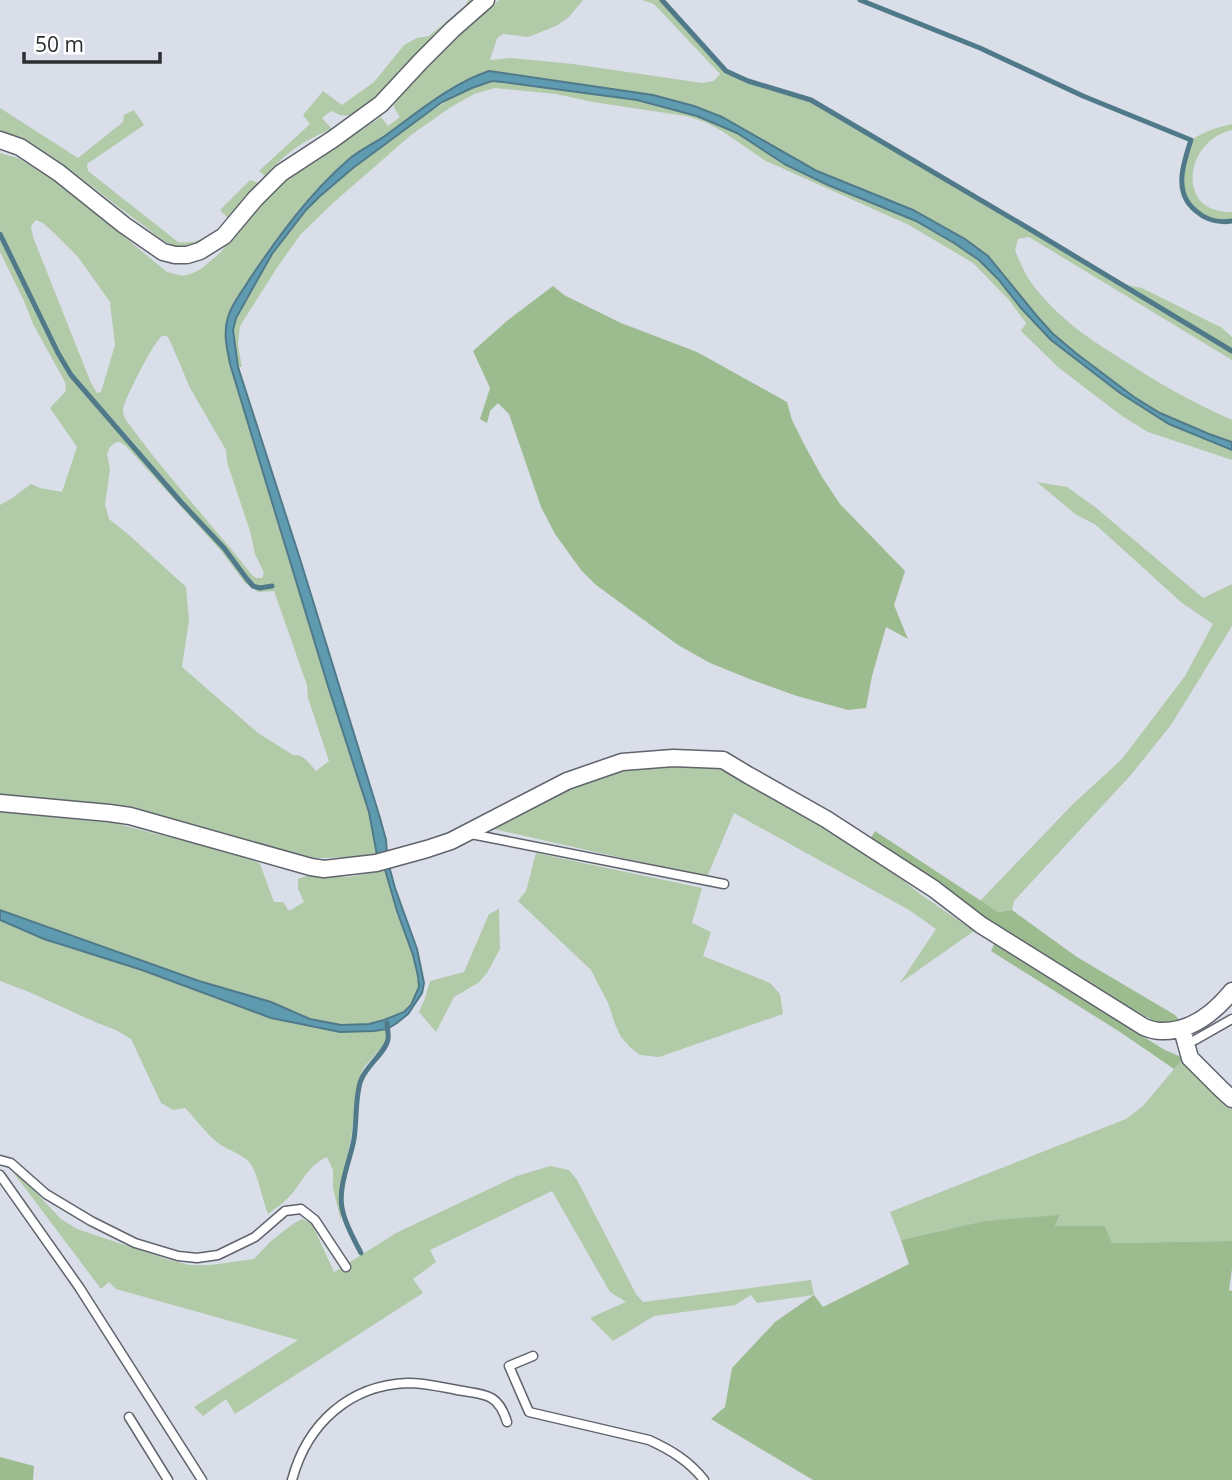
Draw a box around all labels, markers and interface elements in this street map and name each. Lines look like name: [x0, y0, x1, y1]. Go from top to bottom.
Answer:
scale bar: [24, 21, 161, 65]
text: 50 m: [35, 30, 84, 58]

